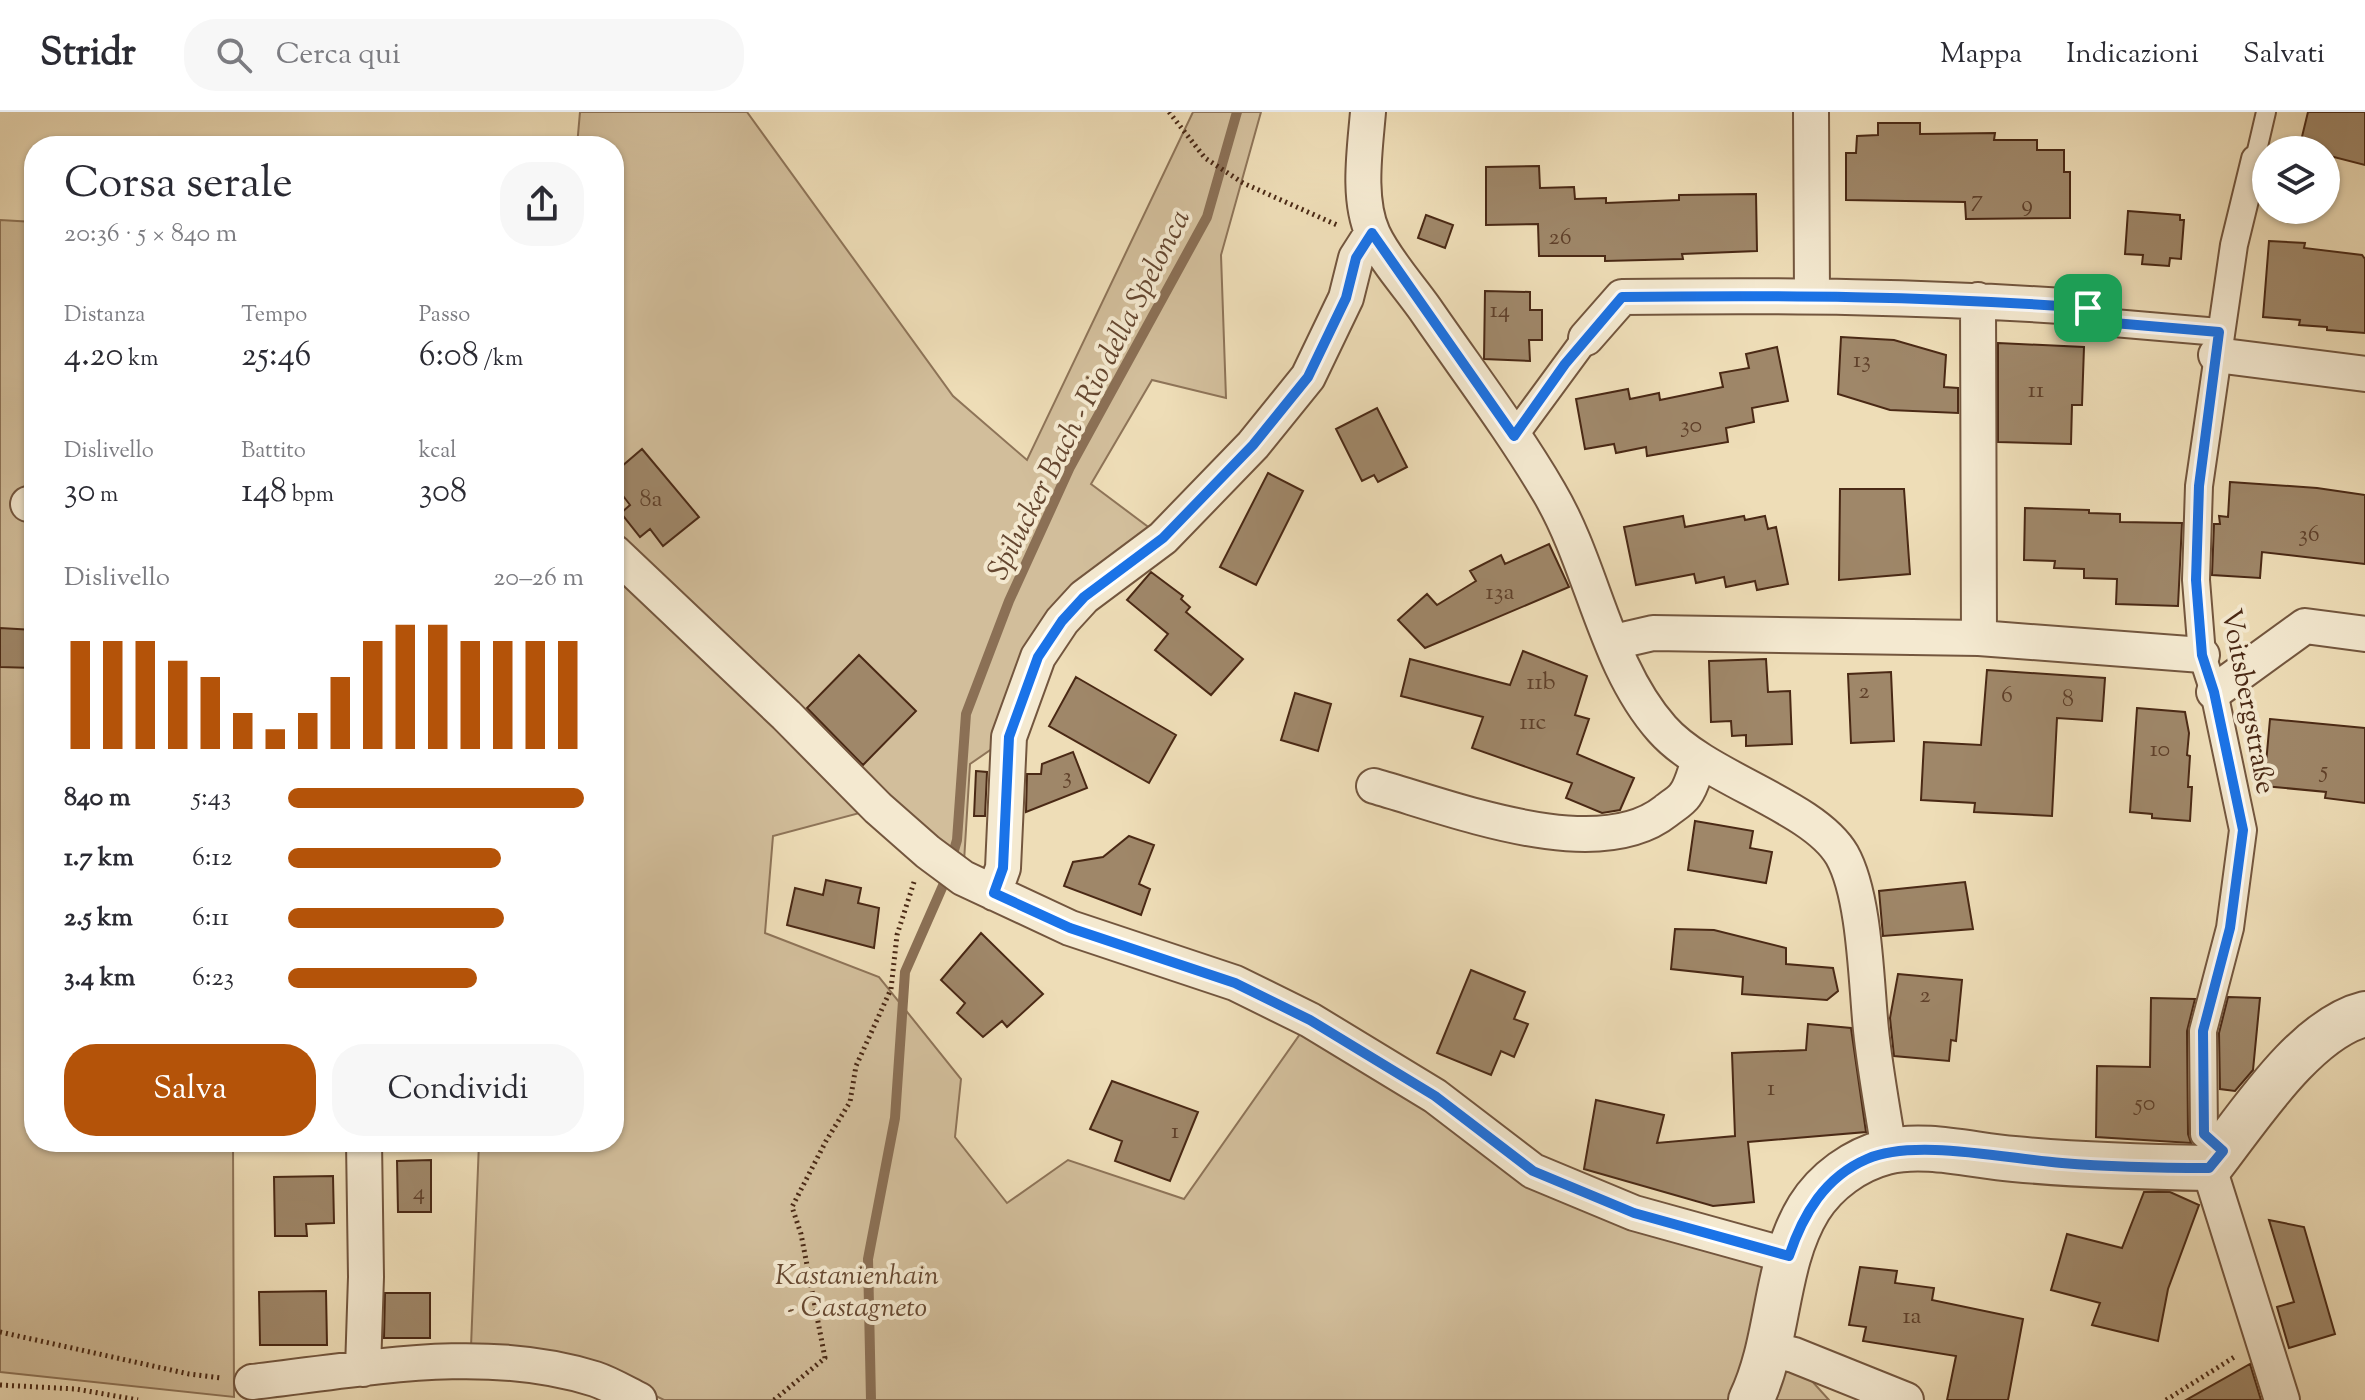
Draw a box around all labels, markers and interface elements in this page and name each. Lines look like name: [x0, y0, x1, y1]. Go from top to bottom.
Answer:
search box: [184, 19, 744, 91]
text: Stridr: [40, 28, 136, 82]
icon: search: [212, 33, 256, 77]
text: Cerca qui: [276, 34, 400, 77]
text: Mappa: [1940, 35, 2022, 75]
text: Indicazioni: [2066, 35, 2199, 75]
text: Salvati: [2243, 35, 2325, 75]
map controls: [2252, 136, 2340, 224]
button: layers: [2252, 136, 2340, 224]
text: Corsa serale: [64, 154, 293, 217]
button: share: [500, 162, 584, 246]
house number: 7: [1971, 183, 1983, 217]
house number: 9: [2021, 188, 2033, 222]
water label: Spilucker Bach - Rio della Spelonca: [978, 203, 1203, 588]
text: 20:36 · 5 × 840 m: [64, 216, 237, 253]
house number: 26: [1548, 221, 1572, 255]
pin: [2054, 274, 2122, 342]
icon: arrive: [2066, 286, 2110, 330]
house number: 14: [1490, 294, 1510, 328]
text: Distanza: [64, 300, 145, 332]
text: Tempo: [241, 300, 307, 332]
text: Passo: [419, 300, 470, 332]
text: 4.20: [64, 332, 124, 381]
text: 25:46: [241, 332, 311, 381]
text: 6:08: [419, 332, 479, 381]
text: km: [124, 344, 158, 376]
text: /km: [479, 344, 523, 376]
house number: 13: [1853, 344, 1871, 378]
house number: 11: [2028, 374, 2044, 408]
house number: 30: [1680, 409, 1702, 443]
text: Dislivello: [64, 436, 154, 468]
text: Battito: [241, 436, 306, 468]
text: kcal: [419, 436, 456, 468]
text: 30: [64, 468, 95, 517]
text: 148: [241, 468, 287, 517]
text: 308: [419, 468, 467, 517]
text: m: [95, 480, 118, 512]
text: bpm: [287, 480, 334, 512]
house number: 8a: [639, 483, 663, 517]
house number: 36: [2298, 518, 2320, 552]
text: Dislivello: [64, 560, 170, 597]
text: 20–26 m: [493, 560, 584, 597]
house number: 13a: [1486, 576, 1514, 610]
street label: Voitsbergstraße: [2210, 606, 2285, 797]
house number: 11b: [1526, 666, 1556, 700]
house number: 2: [1858, 675, 1870, 709]
house number: 6: [2001, 679, 2013, 713]
house number: 8: [2062, 683, 2074, 717]
house number: 11c: [1520, 706, 1547, 740]
house number: 10: [2150, 733, 2170, 767]
house number: 5: [2318, 754, 2328, 788]
house number: 3: [1062, 760, 1072, 794]
text: 840 m: [64, 780, 130, 817]
text: 5:43: [192, 780, 231, 817]
text: 1.7 km: [64, 840, 134, 877]
text: 6:12: [192, 840, 232, 877]
text: 2.5 km: [64, 900, 133, 937]
text: 6:11: [192, 900, 229, 937]
text: 3.4 km: [64, 960, 135, 997]
text: 6:23: [192, 960, 234, 997]
house number: 2: [1919, 979, 1931, 1013]
button: Salva: [64, 1044, 316, 1136]
button: Condividi: [332, 1044, 584, 1136]
house number: 1: [1767, 1072, 1775, 1106]
house number: 50: [2133, 1087, 2155, 1121]
house number: 1: [1171, 1115, 1179, 1149]
house number: 4: [413, 1176, 425, 1210]
park label: Kastanienhain - Castagneto: [775, 1257, 939, 1329]
house number: 1a: [1902, 1300, 1922, 1334]

